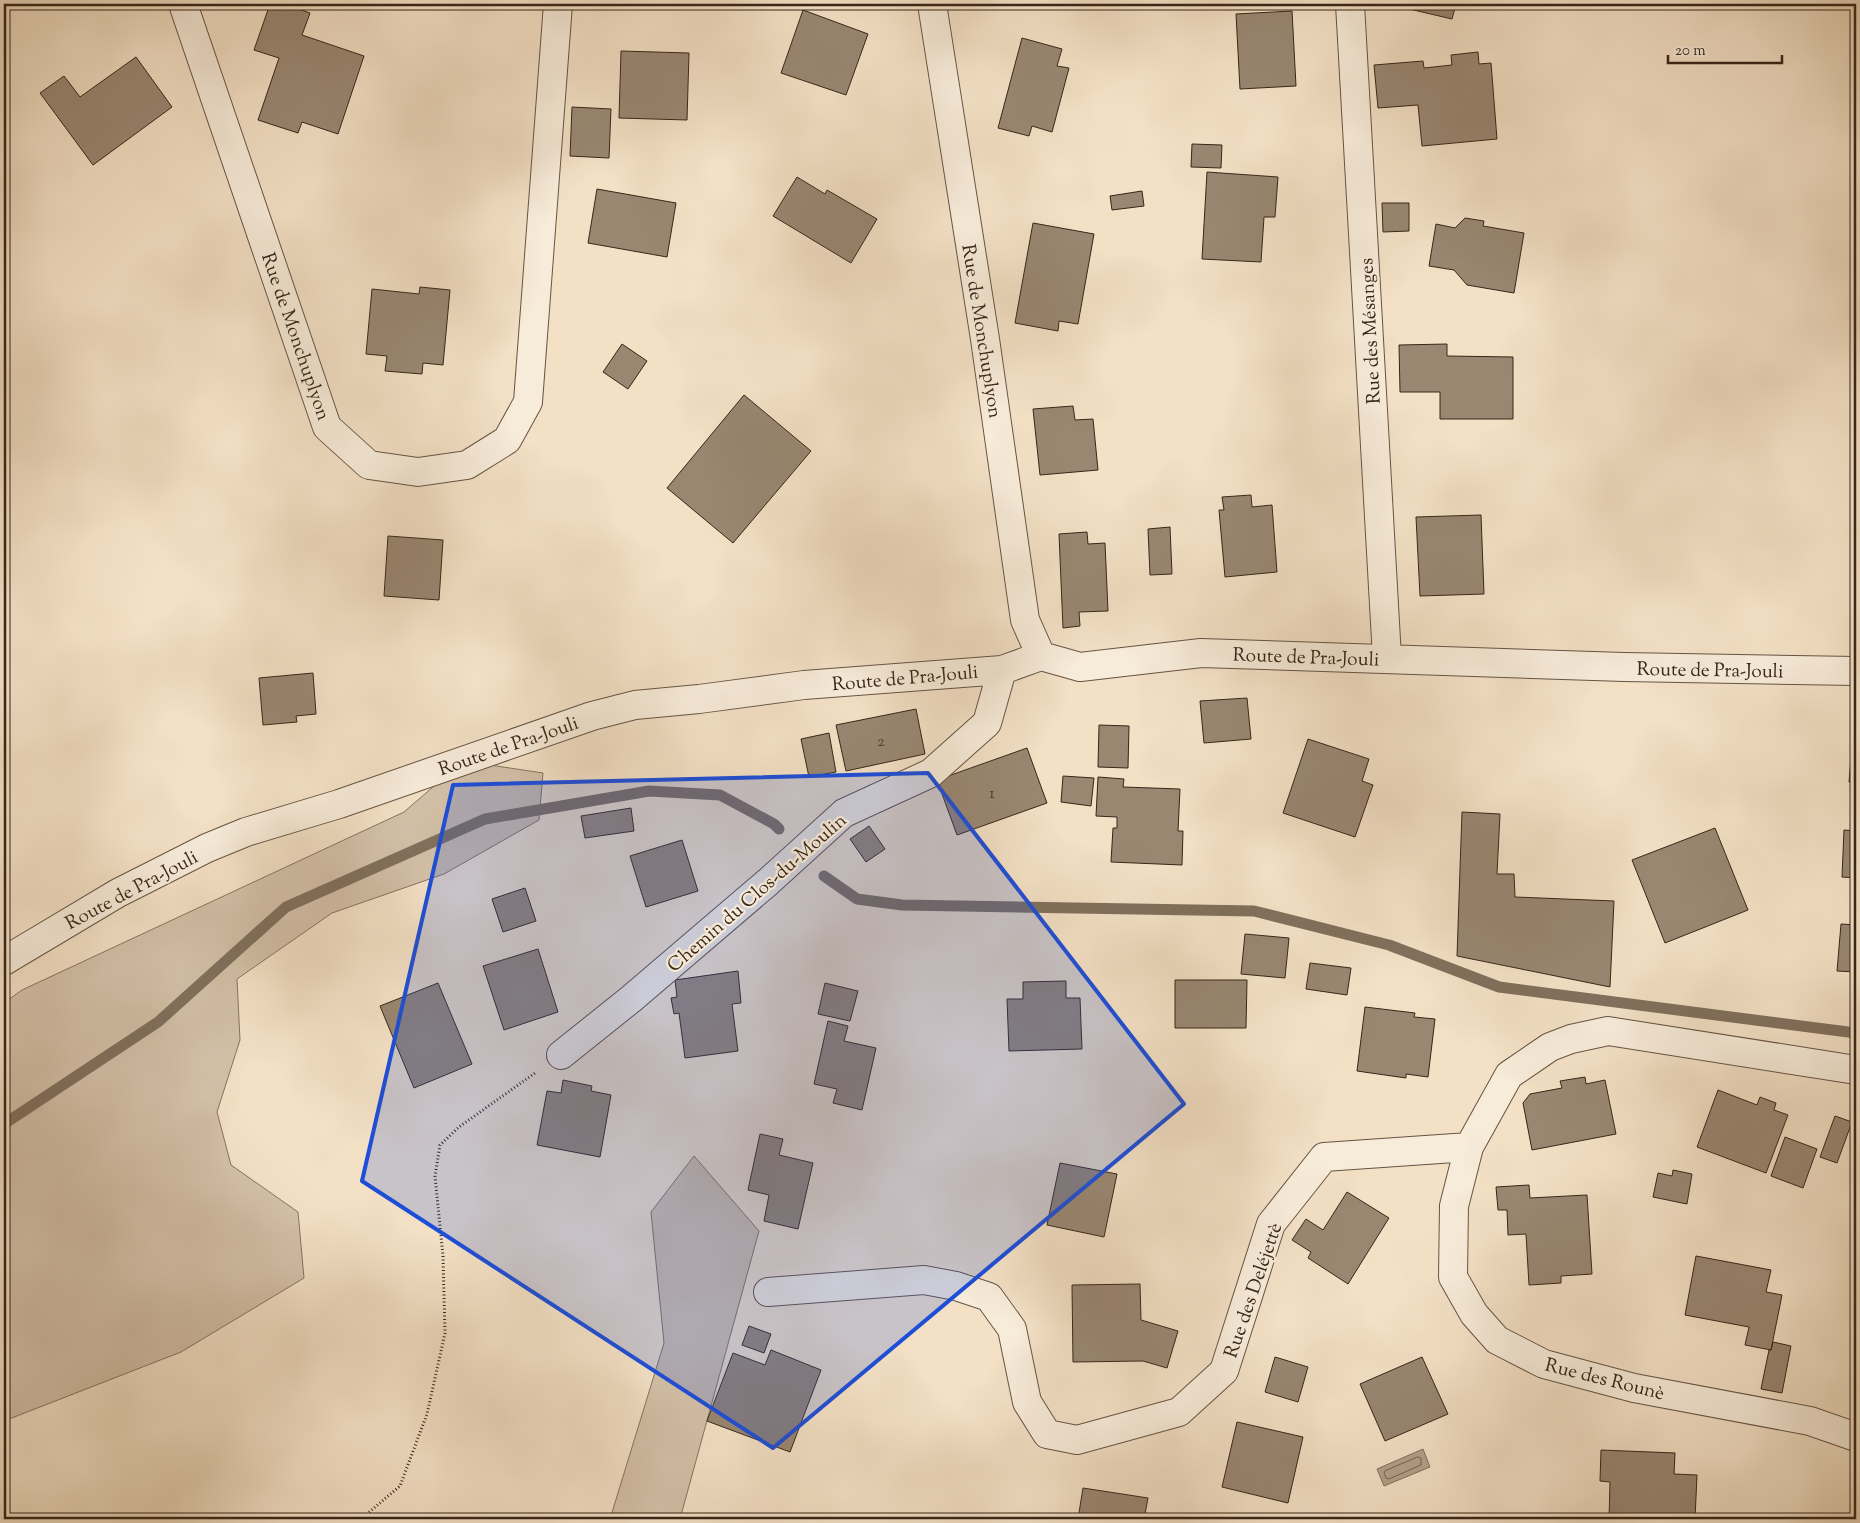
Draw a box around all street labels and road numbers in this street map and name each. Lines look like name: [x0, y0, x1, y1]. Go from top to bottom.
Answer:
street label: Rue de Monchuplyon: [953, 243, 1008, 420]
street label: Rue de Monchuplyon: [253, 249, 336, 424]
street label: Rue des Mésanges: [1354, 257, 1389, 405]
street label: Route de Pra-Jouli: [1232, 642, 1380, 675]
street label: Route de Pra-Jouli: [1636, 657, 1784, 686]
street label: Route de Pra-Jouli: [831, 660, 980, 699]
street label: Route de Pra-Jouli: [435, 711, 583, 784]
street label: Chemin du Clos-du-Moulin: [662, 808, 853, 980]
street label: Route de Pra-Jouli: [61, 845, 203, 938]
street label: Rue des Deléjettè: [1219, 1219, 1290, 1362]
street label: Rue des Rounè: [1542, 1353, 1667, 1408]

